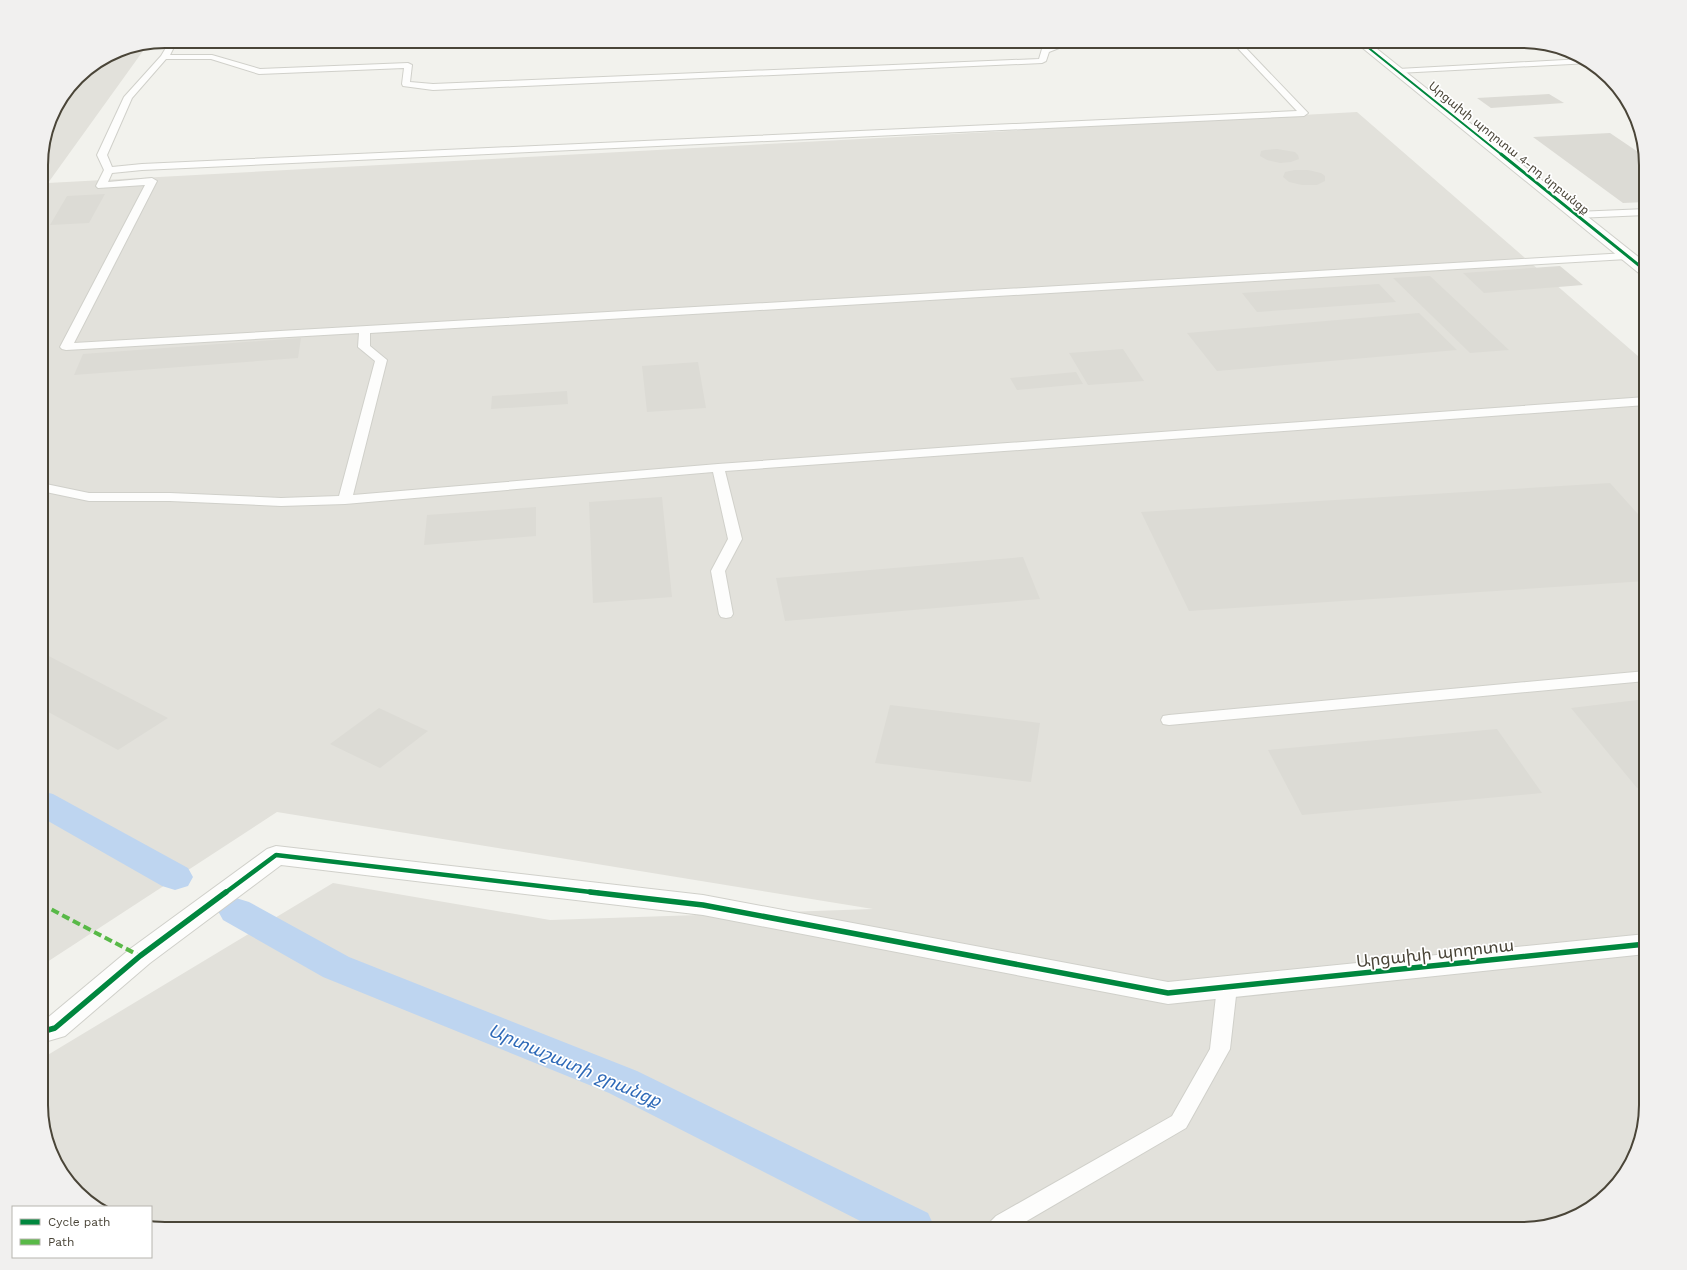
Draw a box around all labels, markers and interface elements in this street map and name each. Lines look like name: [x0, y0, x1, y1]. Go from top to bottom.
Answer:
street label: Արցախի պողոտա 4-րդ նրբանցք: [1426, 79, 1592, 217]
street label: Արցախի պողոտա: [1355, 935, 1515, 971]
water label: Արտաշատի ջրանցք: [485, 1019, 666, 1112]
legend: [12, 1206, 152, 1258]
text: Cycle path: [48, 1215, 110, 1229]
text: Path: [48, 1235, 74, 1249]

